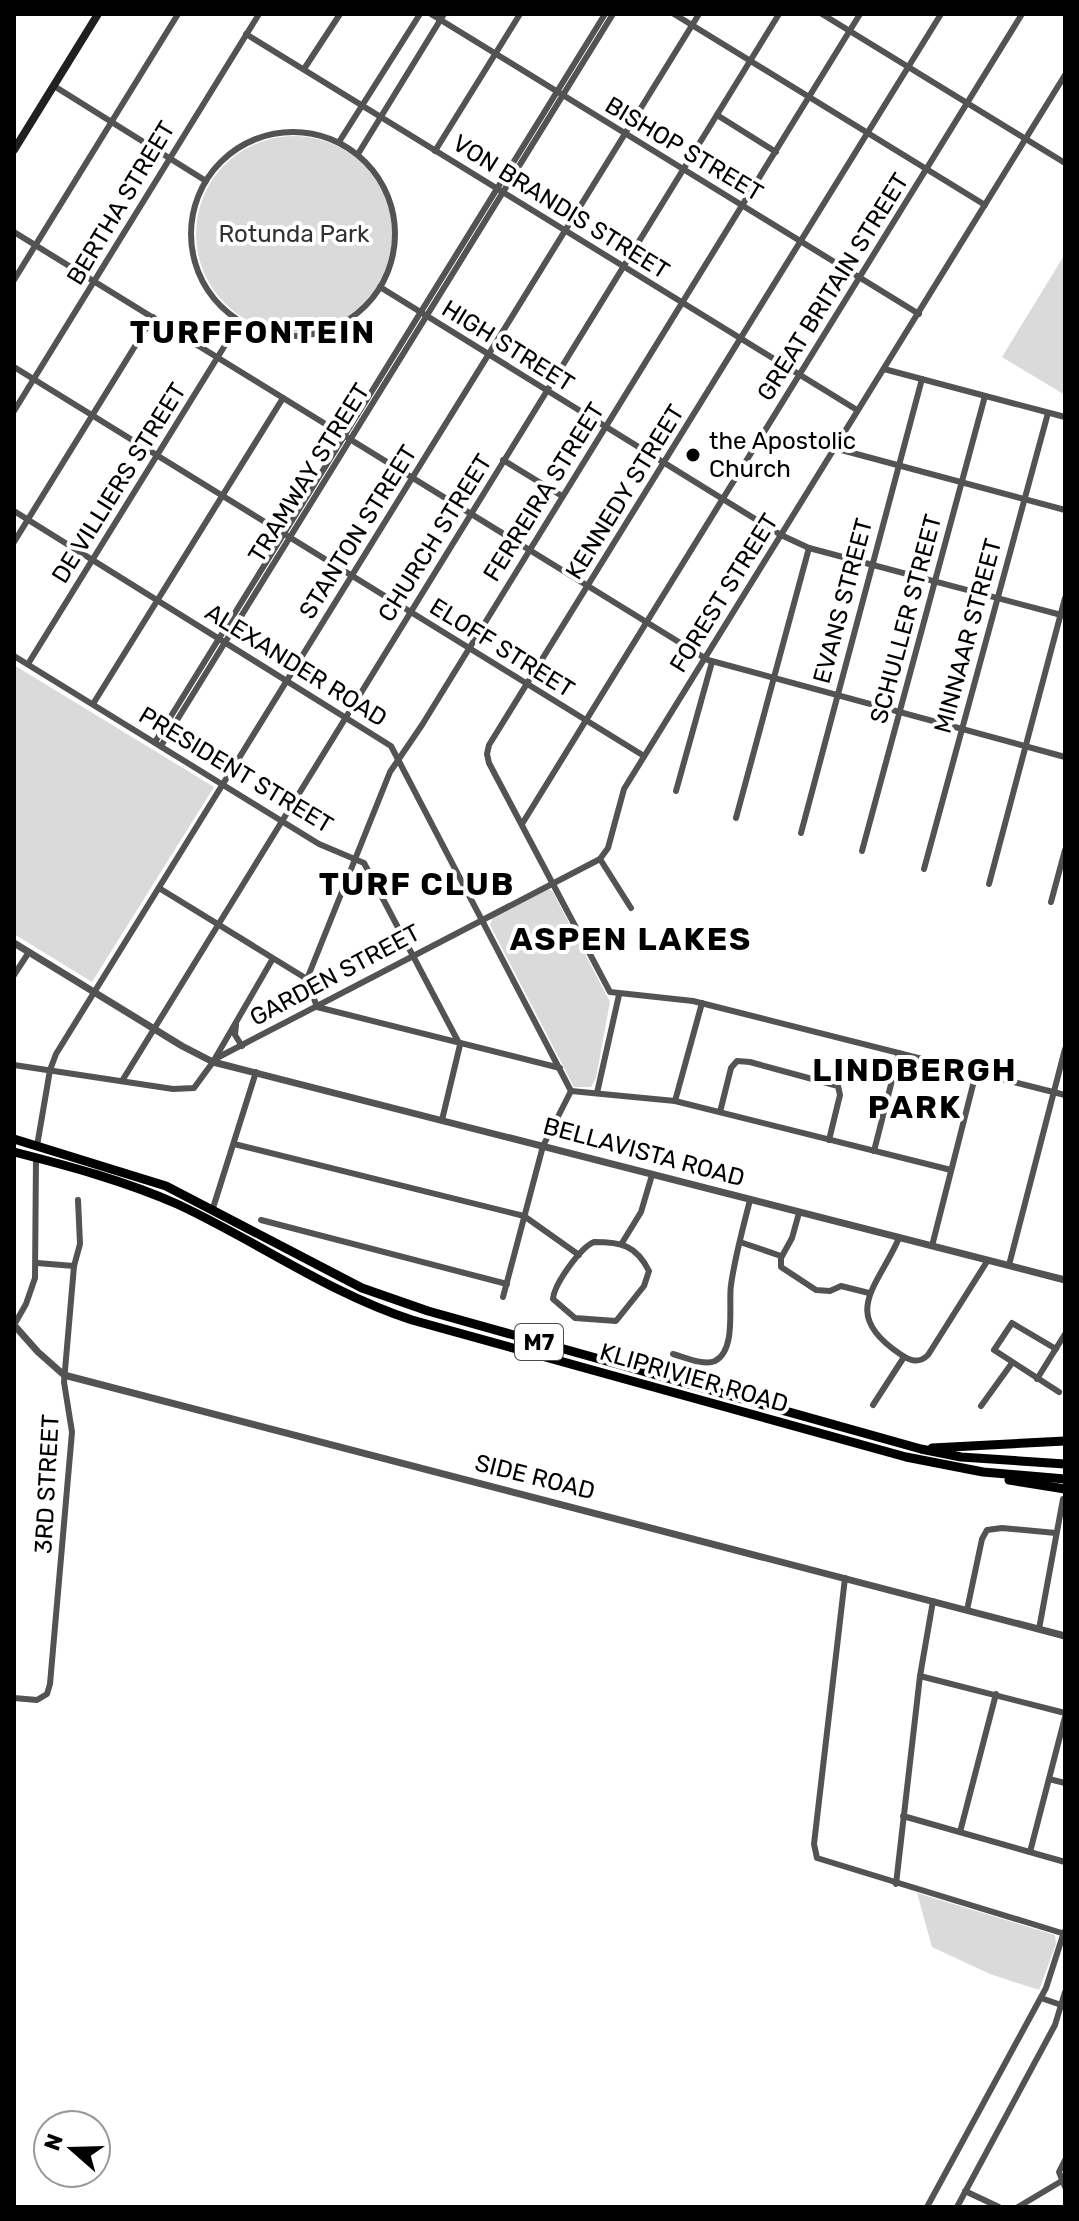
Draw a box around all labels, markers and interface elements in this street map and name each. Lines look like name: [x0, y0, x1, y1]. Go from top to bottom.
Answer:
street label: BISHOP STREET: [600, 91, 768, 207]
street label: BERTHA STREET: [61, 116, 181, 290]
street label: VON BRANDIS STREET: [448, 129, 674, 285]
street label: GREAT BRITAIN STREET: [751, 168, 915, 406]
park label: Rotunda Park: [219, 220, 370, 248]
street label: HIGH STREET: [437, 294, 579, 398]
district label: TURFFONTEIN: [130, 313, 376, 351]
street label: DE VILLIERS STREET: [46, 378, 192, 588]
street label: TRAMWAY STREET: [243, 378, 375, 568]
street label: FERREIRA STREET: [478, 397, 610, 587]
street label: KENNEDY STREET: [560, 399, 690, 585]
place label: the Apostolic Church: [709, 427, 856, 483]
street label: STANTON STREET: [293, 440, 423, 624]
marker: the Apostolic Church: [684, 446, 702, 464]
street label: CHURCH STREET: [372, 449, 498, 627]
street label: FOREST STREET: [664, 508, 784, 677]
street label: SCHULLER STREET: [865, 511, 947, 727]
street label: EVANS STREET: [808, 515, 879, 687]
street label: MINNAAR STREET: [929, 536, 1007, 736]
street label: ELOFF STREET: [425, 592, 579, 704]
street label: ALEXANDER ROAD: [200, 598, 392, 732]
street label: PRESIDENT STREET: [134, 701, 338, 839]
district label: TURF CLUB: [319, 865, 515, 903]
street label: GARDEN STREET: [245, 918, 425, 1032]
district label: ASPEN LAKES: [510, 920, 752, 958]
district label: LINDBERGH PARK: [812, 1051, 1018, 1126]
street label: BELLAVISTA ROAD: [540, 1112, 748, 1192]
road number: M7: [515, 1324, 563, 1360]
street label: KLIPRIVIER ROAD: [596, 1338, 792, 1418]
street label: 3RD STREET: [29, 1413, 65, 1555]
street label: SIDE ROAD: [472, 1449, 598, 1505]
north arrow: [32, 2109, 112, 2189]
text: N: [38, 2130, 69, 2154]

